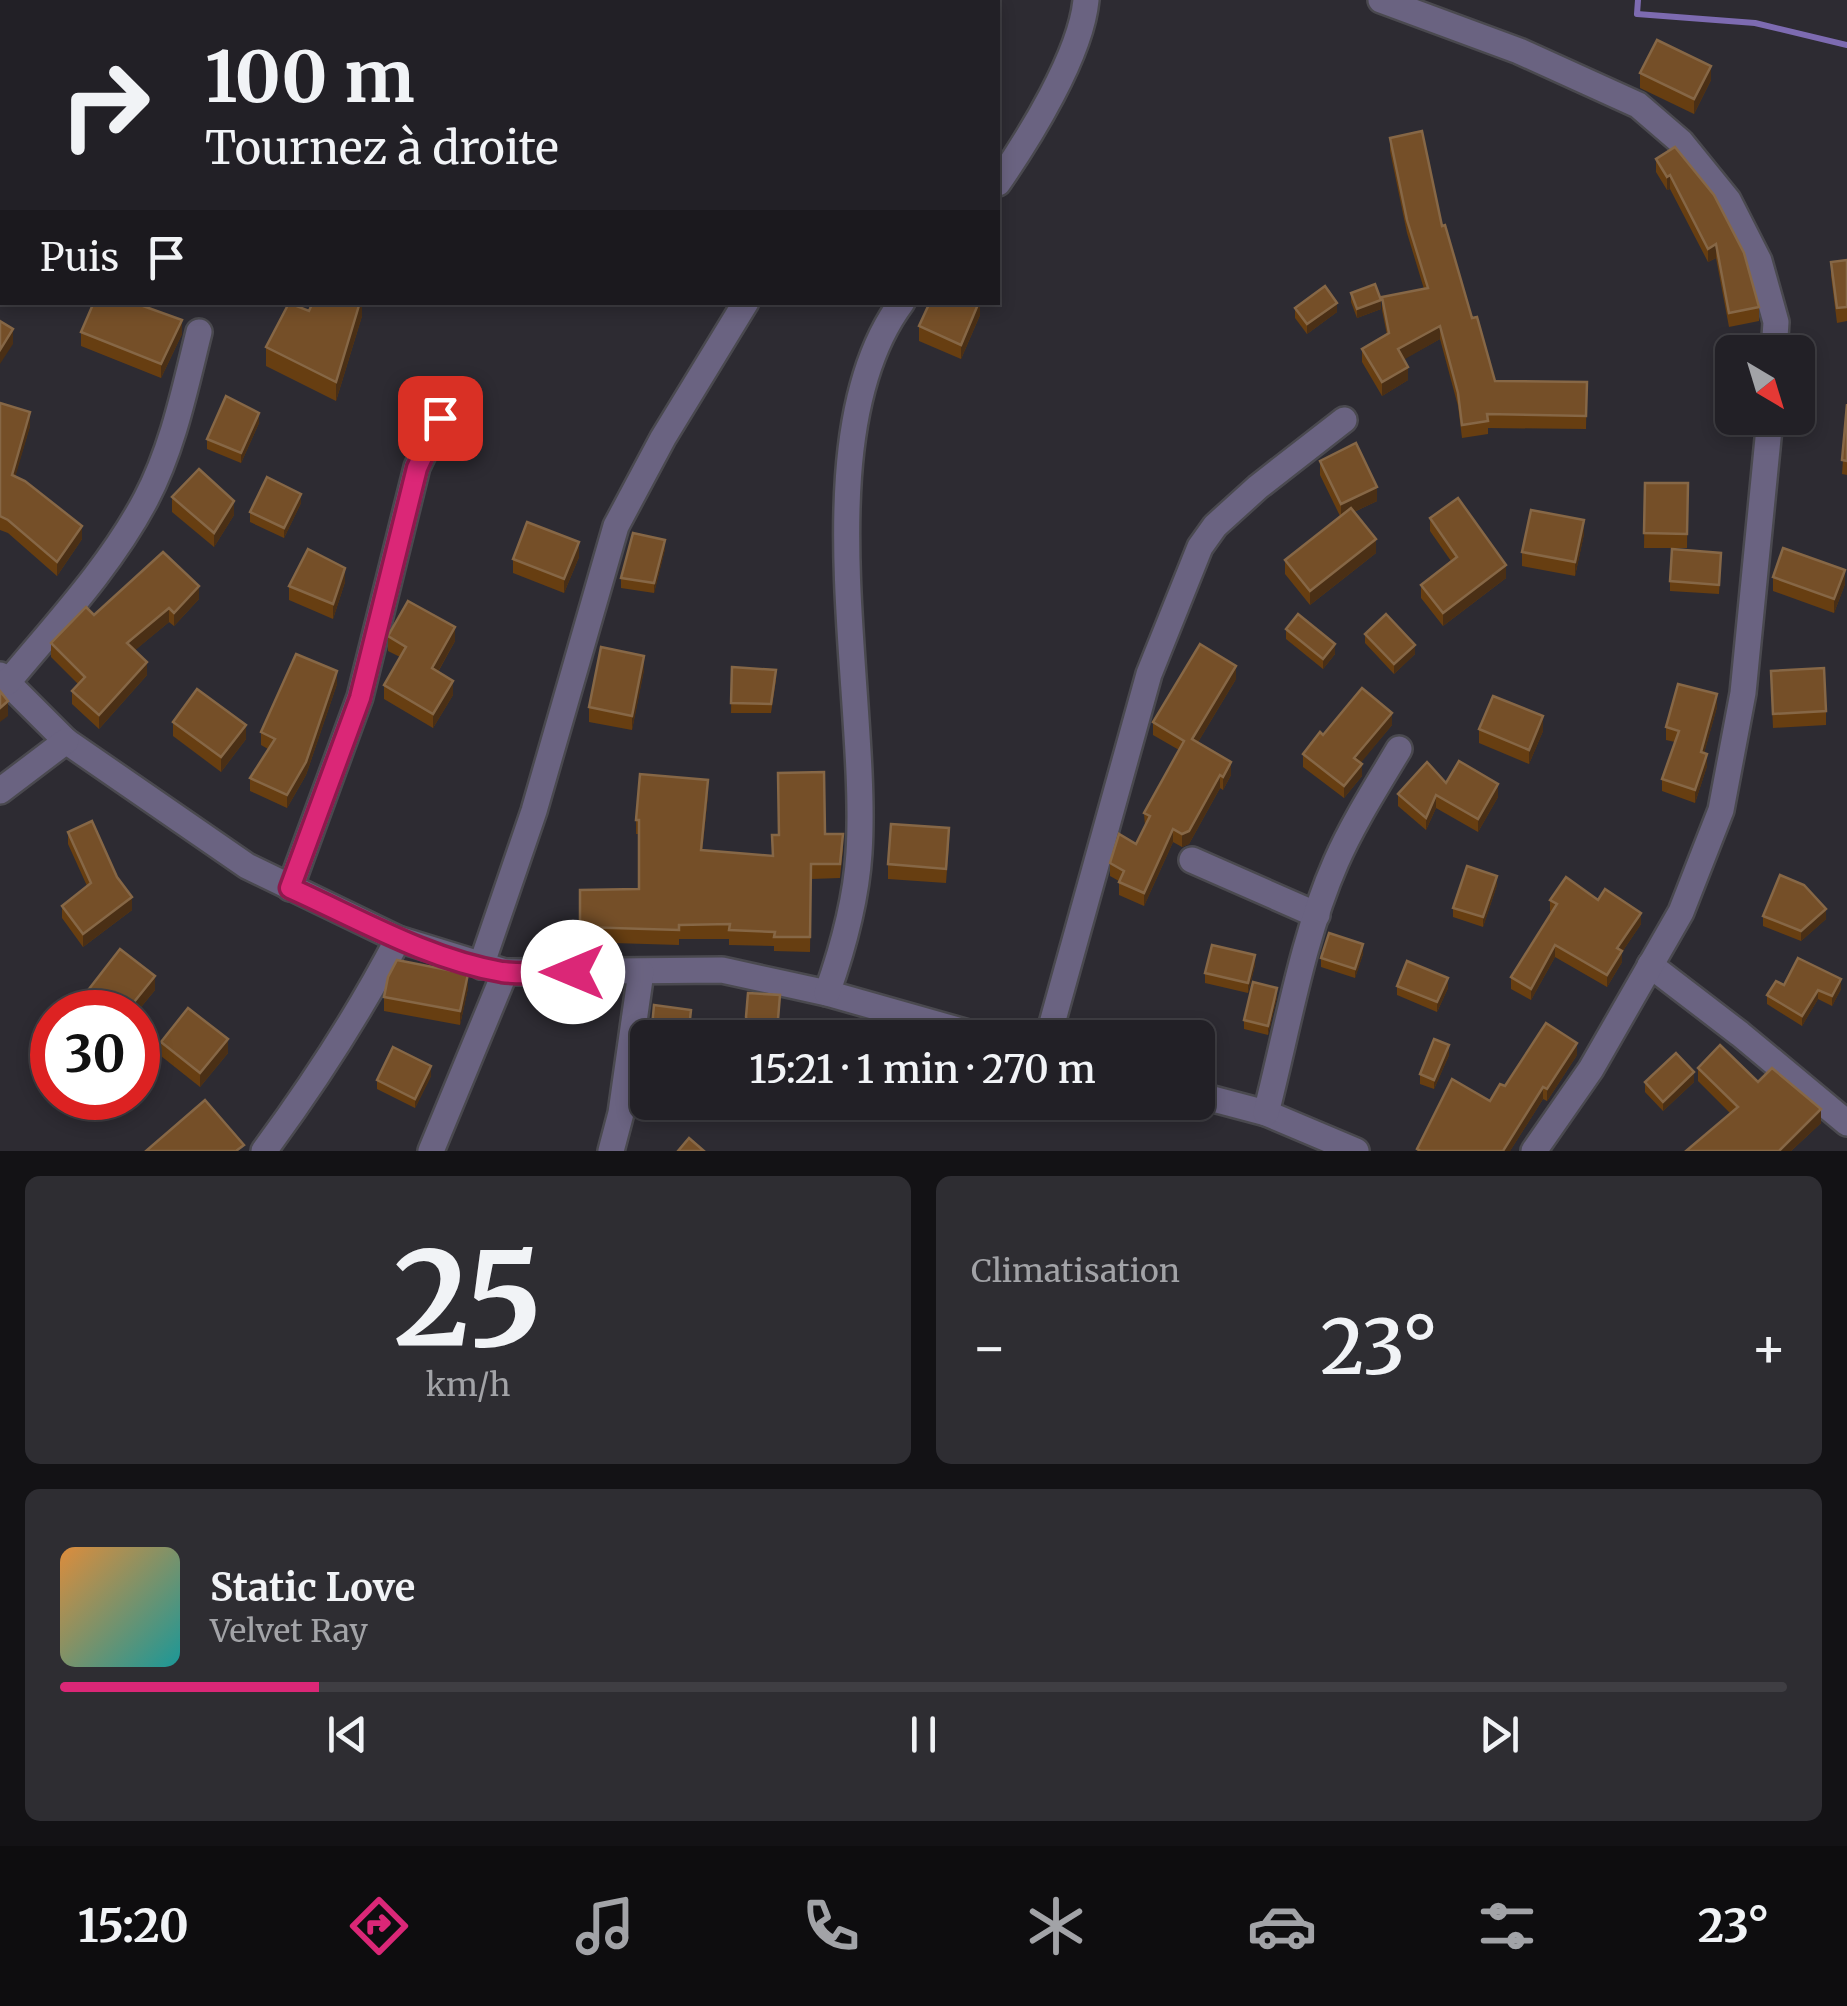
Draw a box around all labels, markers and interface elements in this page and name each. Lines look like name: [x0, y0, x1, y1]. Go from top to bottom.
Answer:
text: 100 m: [205, 33, 415, 121]
icon: right: [40, 40, 170, 170]
text: Tournez à droite: [205, 120, 559, 176]
icon: arrive: [139, 230, 194, 285]
text: Puis: [40, 234, 119, 281]
north arrow: [1715, 335, 1815, 435]
map controls: [1715, 335, 1815, 435]
pin: [398, 376, 483, 461]
icon: arrive: [413, 391, 468, 446]
position arrow: [521, 920, 625, 1024]
speed limit sign: 30: [30, 990, 160, 1120]
text: 15:21 · 1 min · 270 m: [749, 1046, 1096, 1093]
text: 25: [393, 1218, 543, 1381]
text: Climatisation: [971, 1251, 1180, 1291]
text: 23°: [1320, 1300, 1438, 1394]
text: −: [971, 1313, 1008, 1382]
text: +: [1750, 1313, 1787, 1382]
text: km/h: [426, 1365, 510, 1405]
text: Static Love: [210, 1564, 415, 1611]
text: Velvet Ray: [210, 1611, 368, 1651]
icon: previous: [320, 1707, 375, 1762]
icon: pause: [896, 1707, 951, 1762]
icon: next: [1472, 1707, 1527, 1762]
icon: directions: [344, 1891, 414, 1961]
icon: music: [570, 1891, 640, 1961]
icon: phone: [796, 1891, 866, 1961]
icon: climate: [1021, 1891, 1091, 1961]
icon: car: [1247, 1891, 1317, 1961]
icon: filters: [1472, 1891, 1542, 1961]
text: 15:20: [78, 1898, 189, 1954]
text: 23°: [1698, 1898, 1769, 1954]

